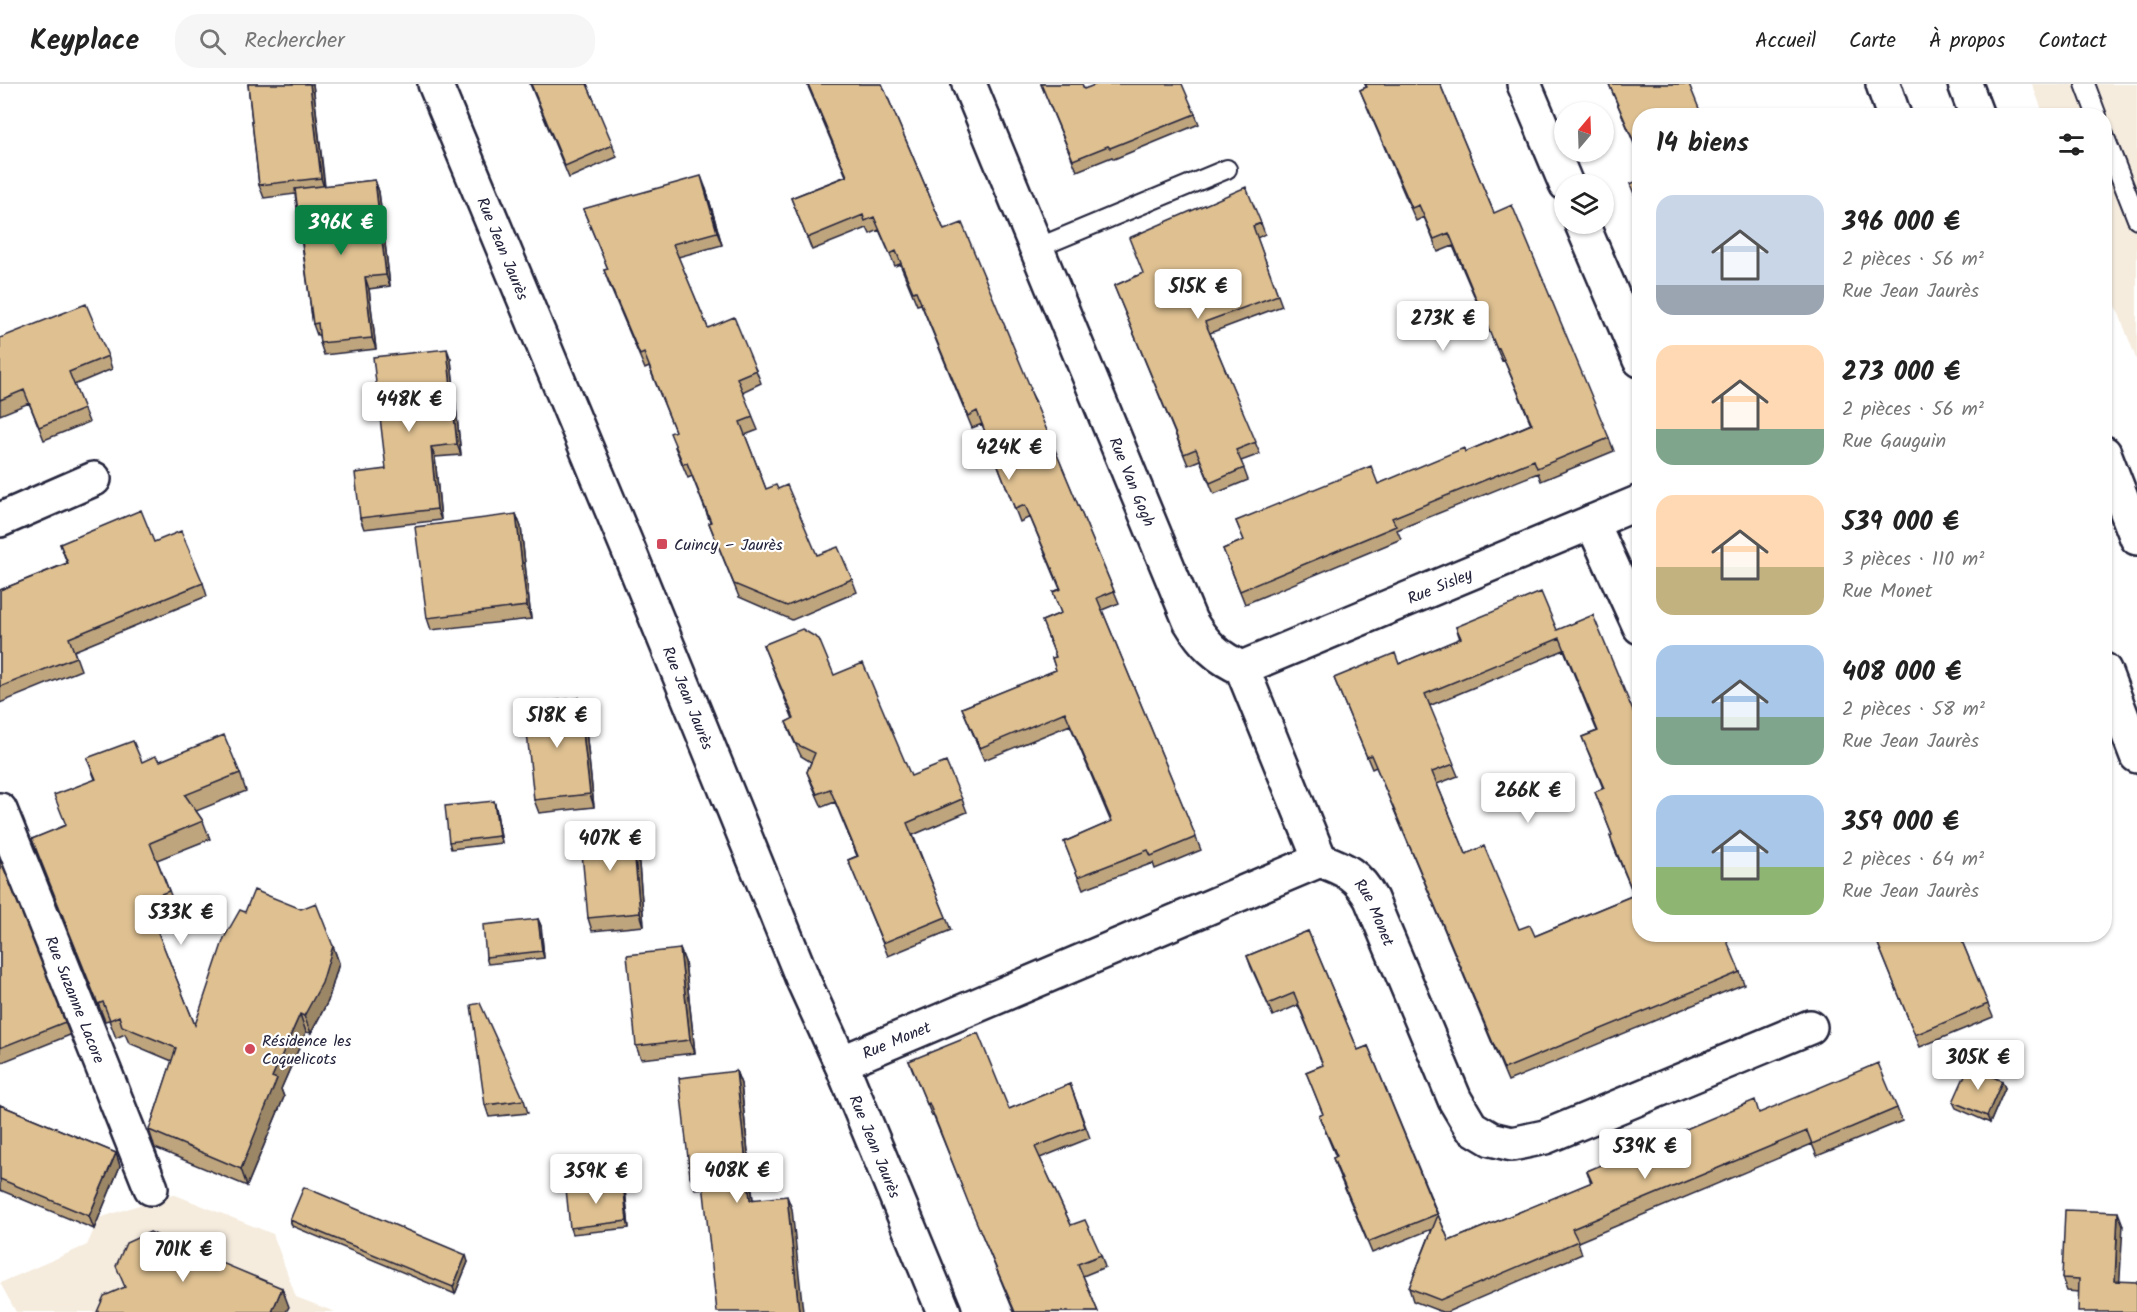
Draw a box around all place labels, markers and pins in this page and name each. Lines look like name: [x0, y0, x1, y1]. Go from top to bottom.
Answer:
pin: 396K €: [292, 205, 390, 256]
pin: 515K €: [1149, 269, 1247, 320]
pin: 273K €: [1394, 301, 1492, 352]
pin: 448K €: [360, 382, 458, 433]
pin: 424K €: [960, 430, 1058, 481]
place label: Cuincy – Jaurès: [674, 533, 783, 558]
marker: Cuincy – Jaurès: [655, 537, 669, 551]
pin: 518K €: [508, 698, 606, 749]
pin: 266K €: [1479, 773, 1577, 824]
pin: 407K €: [561, 821, 659, 872]
pin: 533K €: [132, 895, 230, 946]
place label: Résidence les Coquelicots: [262, 1029, 352, 1072]
pin: 305K €: [1929, 1040, 2027, 1091]
marker: Résidence les Coquelicots: [243, 1042, 257, 1056]
pin: 539K €: [1596, 1129, 1694, 1180]
pin: 408K €: [688, 1153, 786, 1204]
pin: 359K €: [547, 1154, 645, 1205]
pin: 701K €: [134, 1232, 232, 1283]

